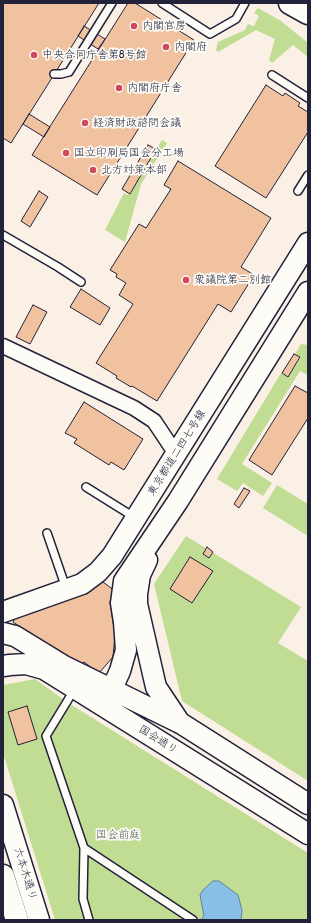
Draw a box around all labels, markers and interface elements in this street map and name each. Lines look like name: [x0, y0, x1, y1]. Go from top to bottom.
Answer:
place label: 内閣官房: [142, 19, 186, 33]
marker: 内閣官房: [129, 21, 139, 31]
place label: 内閣府: [174, 40, 207, 54]
marker: 内閣府: [161, 42, 171, 52]
place label: 中央合同庁舎第8号館: [42, 48, 147, 62]
marker: 中央合同庁舎第8号館: [29, 50, 39, 60]
place label: 内閣府庁舎: [127, 81, 182, 95]
marker: 内閣府庁舎: [114, 83, 124, 93]
place label: 経済財政諮問会議: [93, 116, 181, 130]
marker: 経済財政諮問会議: [80, 118, 90, 128]
place label: 国立印刷局国会分工場: [74, 146, 184, 160]
marker: 国立印刷局国会分工場: [61, 148, 71, 158]
place label: 北方対策本部: [101, 163, 167, 177]
marker: 北方対策本部: [88, 165, 98, 175]
place label: 衆議院第二別館: [194, 273, 271, 287]
marker: 衆議院第二別館: [181, 275, 191, 285]
street label: 東京都道二四七号線: [145, 408, 209, 498]
street label: 国会通り: [136, 723, 180, 757]
park label: 国会前庭: [96, 828, 140, 842]
street label: 六本木通り: [11, 846, 39, 902]

